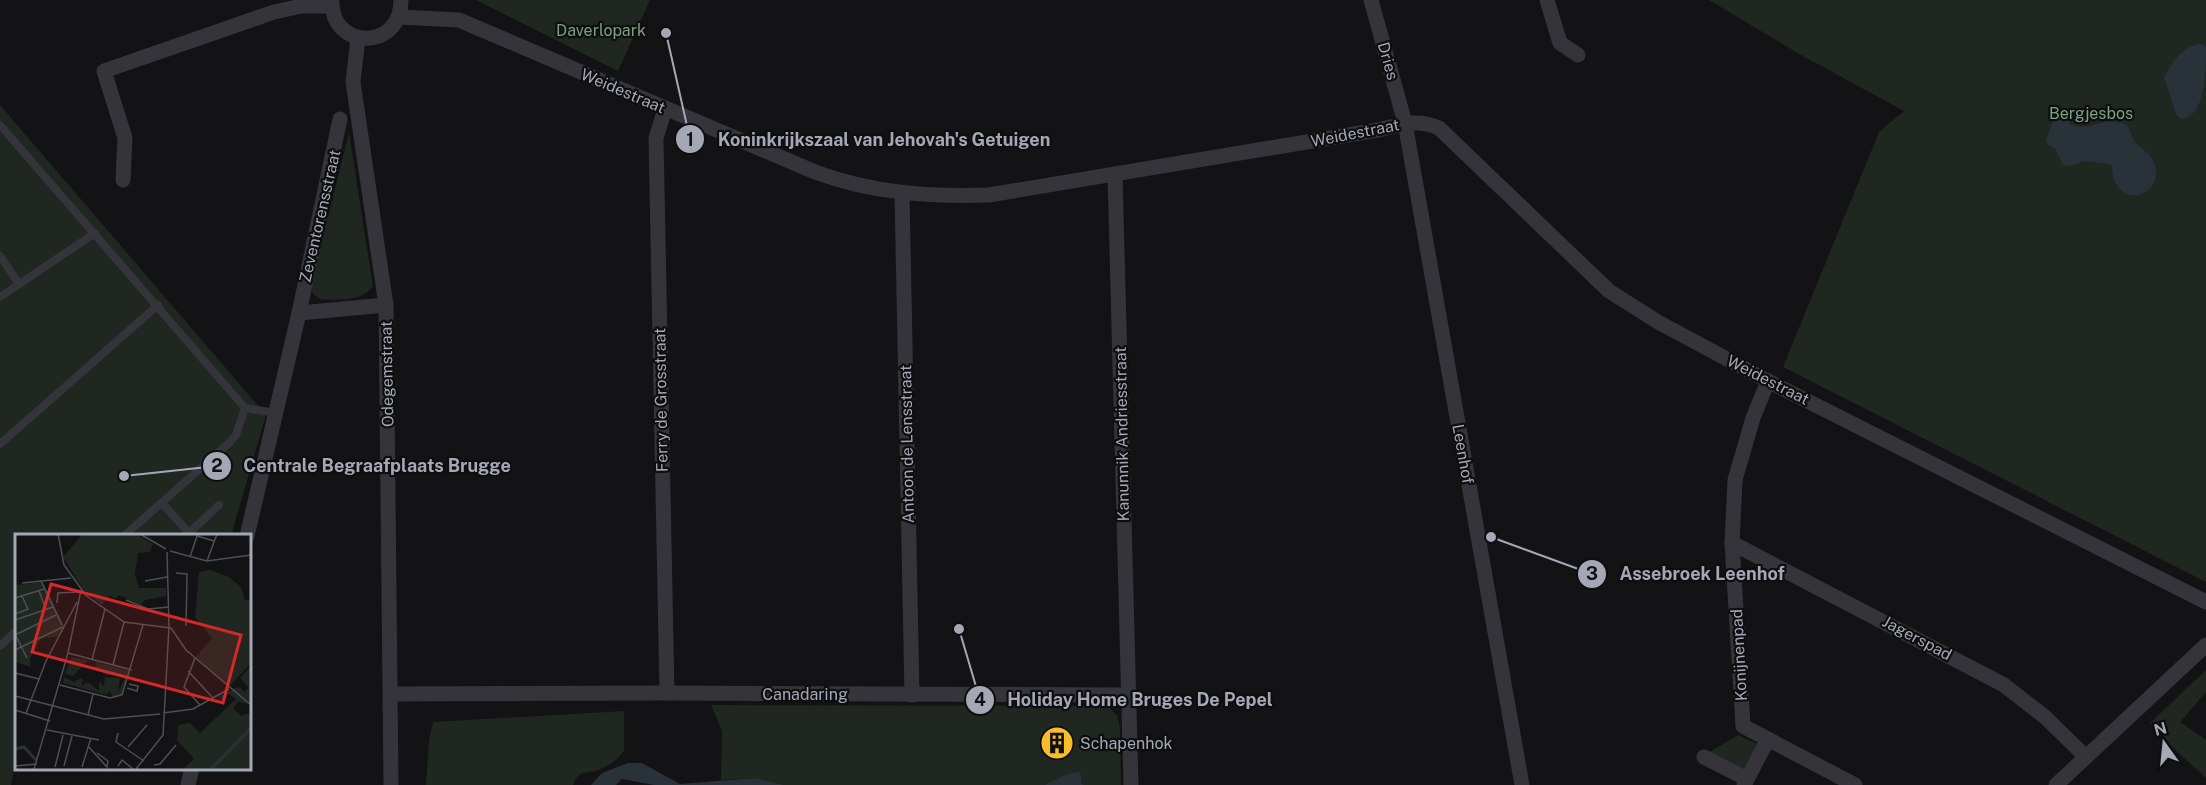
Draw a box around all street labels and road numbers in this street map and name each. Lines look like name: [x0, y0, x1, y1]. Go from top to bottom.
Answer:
street label: Dries: [1374, 40, 1402, 82]
street label: Weidestraat: [578, 65, 668, 117]
street label: Weidestraat: [1309, 115, 1401, 151]
street label: Zeventorensstraat: [295, 148, 345, 284]
street label: Odegemstraat: [377, 321, 397, 427]
street label: Ferry de Grosstraat: [650, 328, 672, 472]
street label: Kanunnik Andriesstraat: [1111, 346, 1133, 522]
street label: Weidestraat: [1724, 351, 1812, 409]
street label: Antoon de Lensstraat: [896, 365, 918, 523]
street label: Leenhof: [1448, 423, 1478, 485]
street label: Konijnenpad: [1727, 608, 1751, 702]
street label: Jagerspad: [1879, 612, 1955, 664]
street label: Canadaring: [762, 685, 848, 704]

